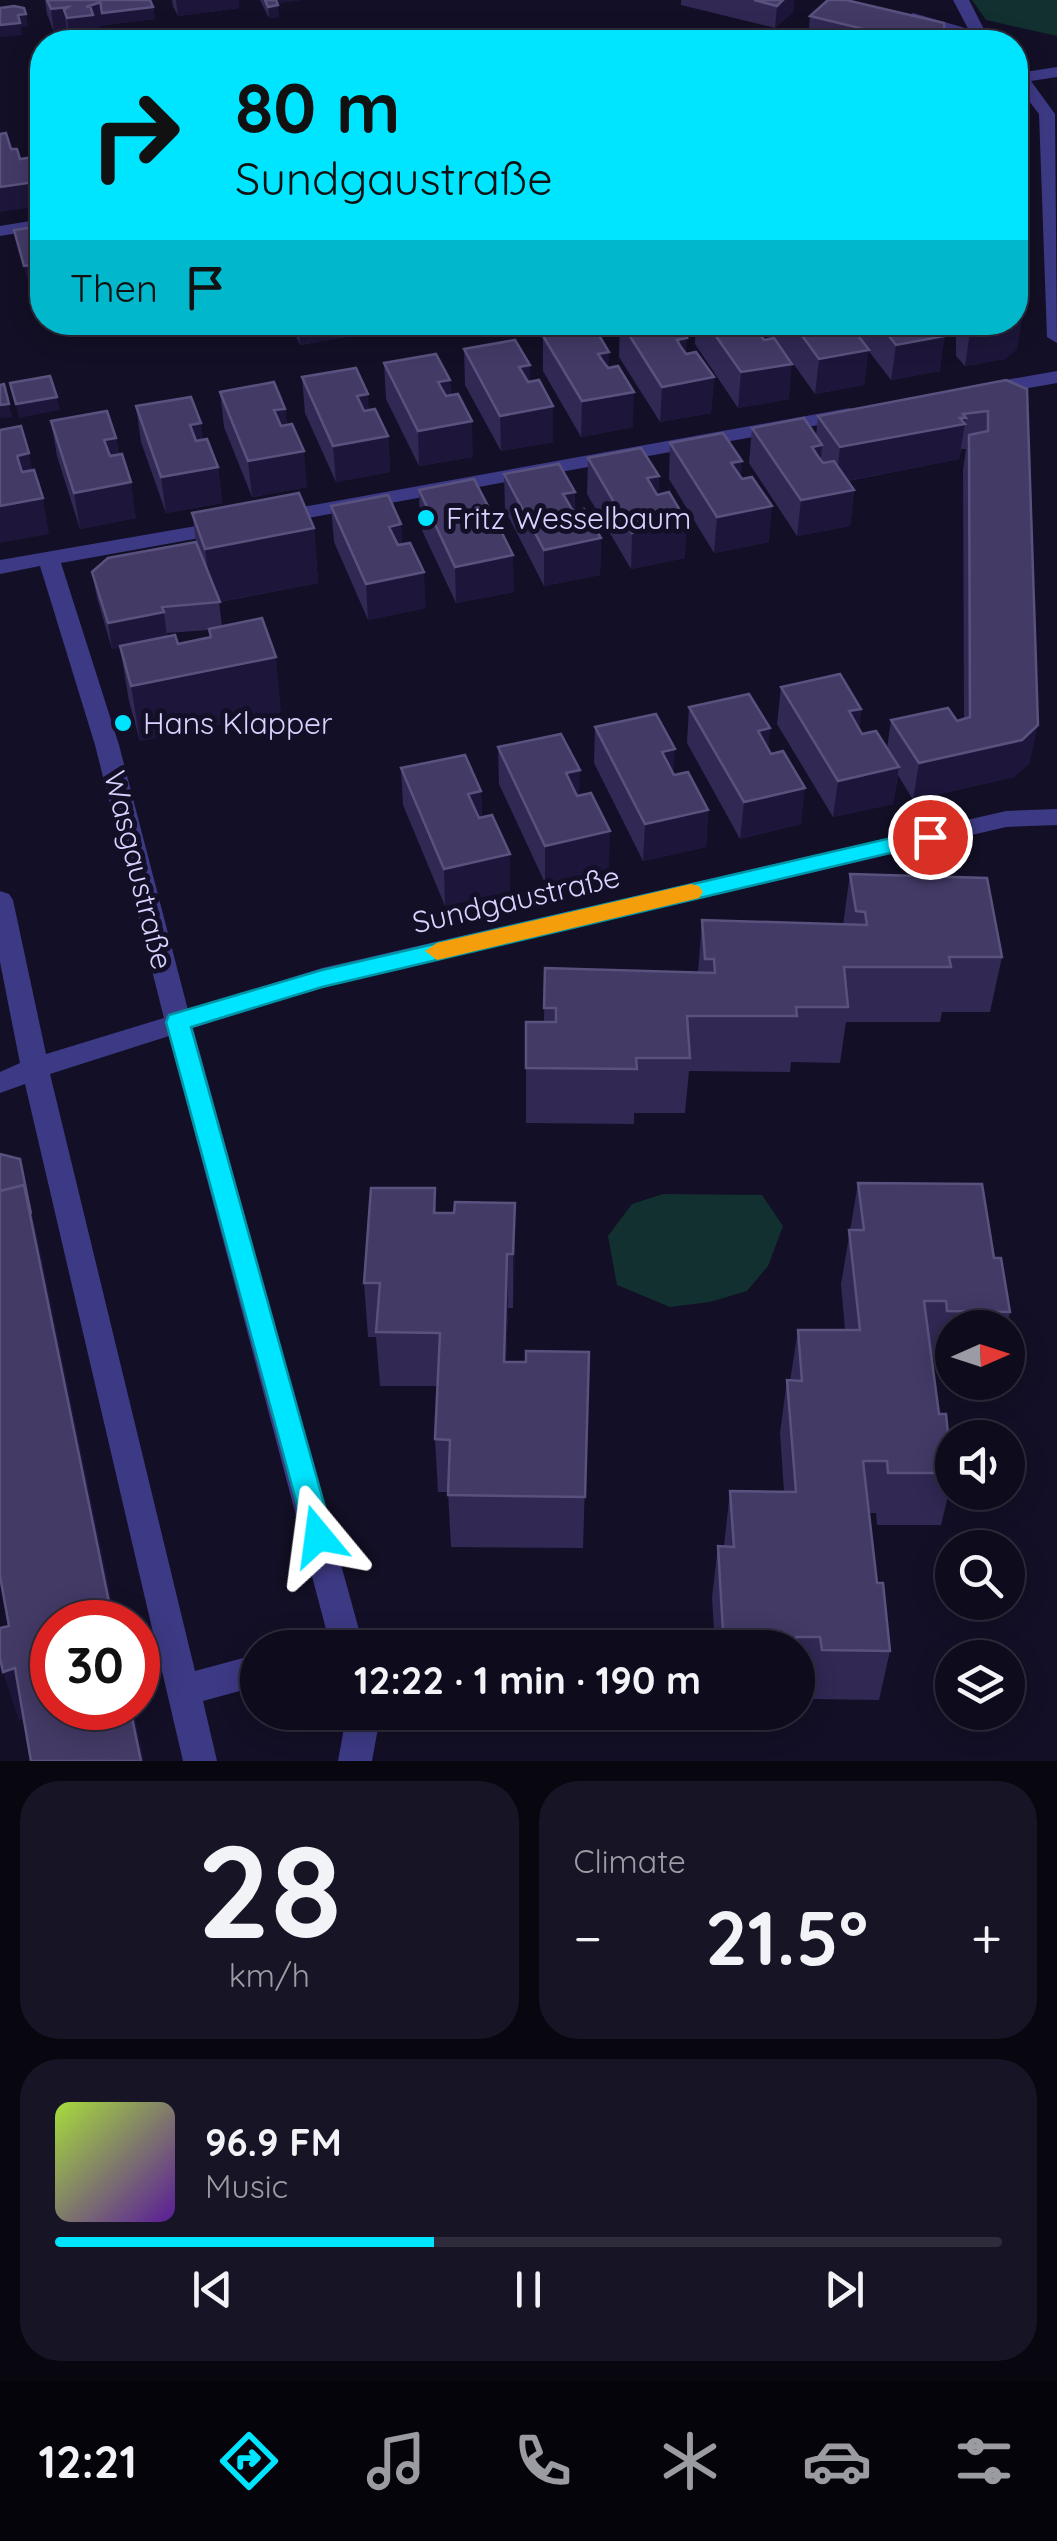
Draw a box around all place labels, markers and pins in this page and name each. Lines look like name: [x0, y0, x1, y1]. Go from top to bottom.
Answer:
place label: Fritz Wesselbaum: [446, 499, 691, 537]
marker: Fritz Wesselbaum: [415, 507, 437, 529]
place label: Hans Klapper: [143, 704, 333, 742]
marker: Hans Klapper: [112, 712, 134, 734]
pin: [888, 795, 973, 880]

